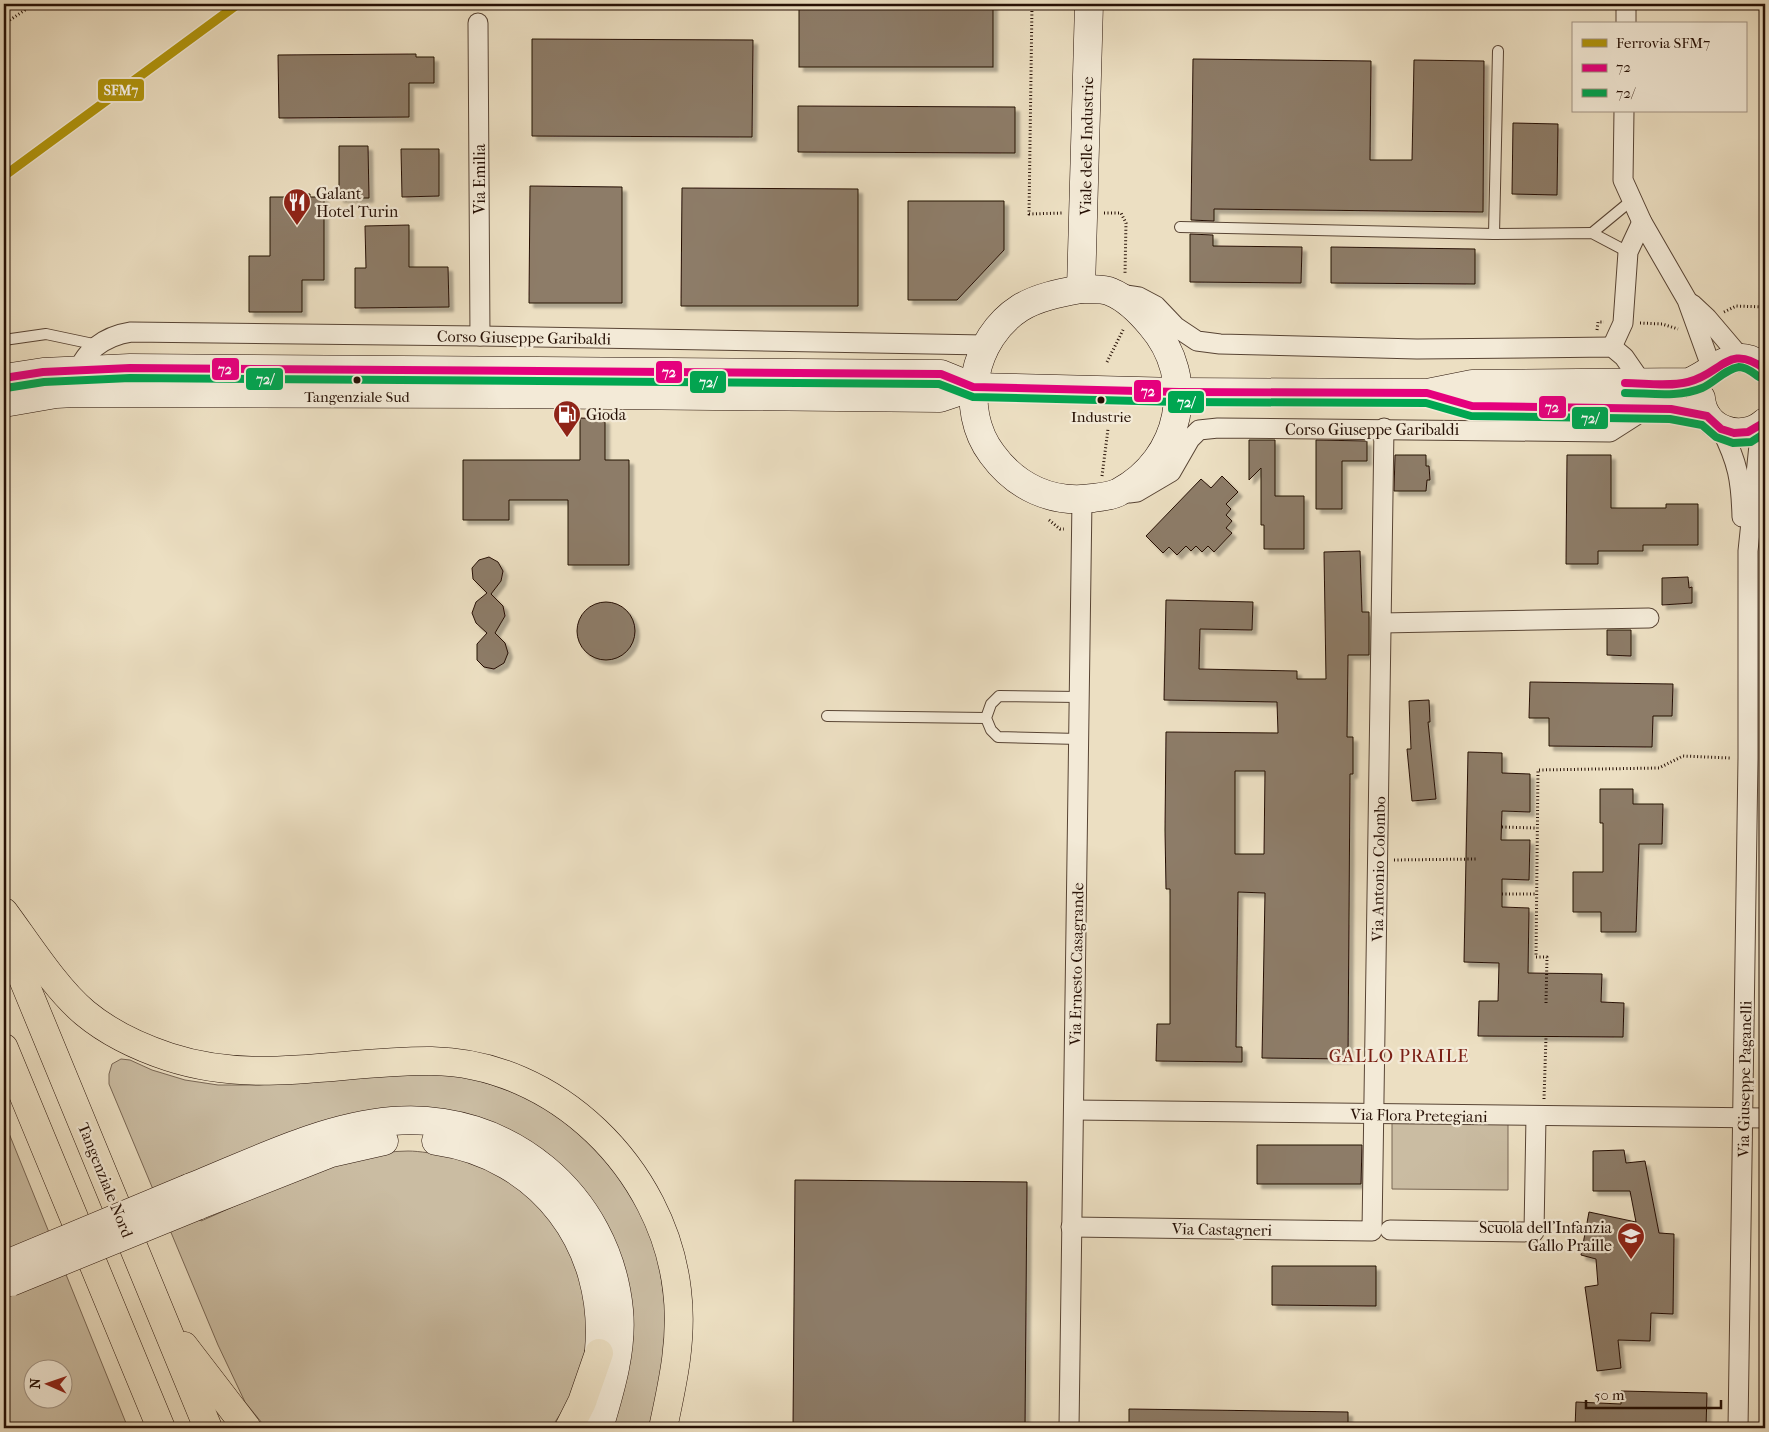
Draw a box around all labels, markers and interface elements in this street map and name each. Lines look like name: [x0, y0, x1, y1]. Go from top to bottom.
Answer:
legend: [1572, 22, 1746, 112]
text: Ferrovia SFM7: [1616, 34, 1710, 52]
text: 72: [1616, 58, 1631, 76]
street label: Viale delle Industrie: [1076, 76, 1097, 217]
line badge: SFM7: [97, 78, 145, 102]
text: SFM7: [104, 82, 138, 99]
text: 72/: [1616, 84, 1636, 102]
street label: Via Emilia: [470, 143, 489, 215]
place label: Galant Hotel Turin: [316, 184, 399, 221]
restaurant icon: Galant Hotel Turin: [282, 187, 312, 226]
street label: Corso Giuseppe Garibaldi: [437, 326, 612, 349]
line badge: 72: [211, 357, 240, 381]
line badge: 72: [655, 360, 683, 384]
text: 72: [217, 361, 232, 378]
text: 72: [661, 364, 676, 381]
line badge: 72/: [245, 367, 284, 391]
line badge: 72/: [689, 370, 727, 394]
text: 72/: [255, 371, 275, 388]
text: 72/: [698, 374, 718, 391]
marker: Tangenziale Sud: [352, 375, 362, 385]
line badge: 72: [1133, 379, 1162, 403]
text: 72: [1140, 383, 1155, 400]
place label: Tangenziale Sud: [304, 388, 411, 406]
line badge: 72/: [1167, 390, 1205, 414]
text: 72/: [1176, 394, 1196, 411]
marker: Industrie: [1096, 395, 1106, 405]
line badge: 72: [1538, 395, 1567, 419]
fuel station icon: Gioda: [552, 399, 582, 438]
text: 72: [1544, 399, 1559, 416]
place label: Gioda: [586, 405, 627, 424]
line badge: 72/: [1571, 406, 1609, 430]
place label: Industrie: [1071, 408, 1132, 426]
text: 72/: [1580, 410, 1600, 427]
street label: Corso Giuseppe Garibaldi: [1285, 420, 1459, 439]
street label: Via Antonio Colombo: [1368, 796, 1389, 943]
street label: Via Ernesto Casagrande: [1066, 882, 1087, 1047]
street label: Via Giuseppe Paganelli: [1734, 1000, 1755, 1159]
district label: GALLO PRAILE: [1329, 1046, 1469, 1067]
street label: Via Flora Pretegiani: [1349, 1105, 1488, 1126]
street label: Tangenziale Nord: [74, 1120, 137, 1241]
place label: Scuola dell'Infanzia Gallo Praille: [1479, 1218, 1613, 1255]
street label: Via Castagneri: [1171, 1219, 1273, 1240]
school or university icon: Scuola dell'Infanzia Gallo Praille: [1616, 1221, 1646, 1260]
north arrow: [22, 1360, 72, 1410]
scale bar: [1586, 1377, 1722, 1409]
text: N: [27, 1378, 44, 1389]
text: 50 m: [1594, 1386, 1625, 1404]

